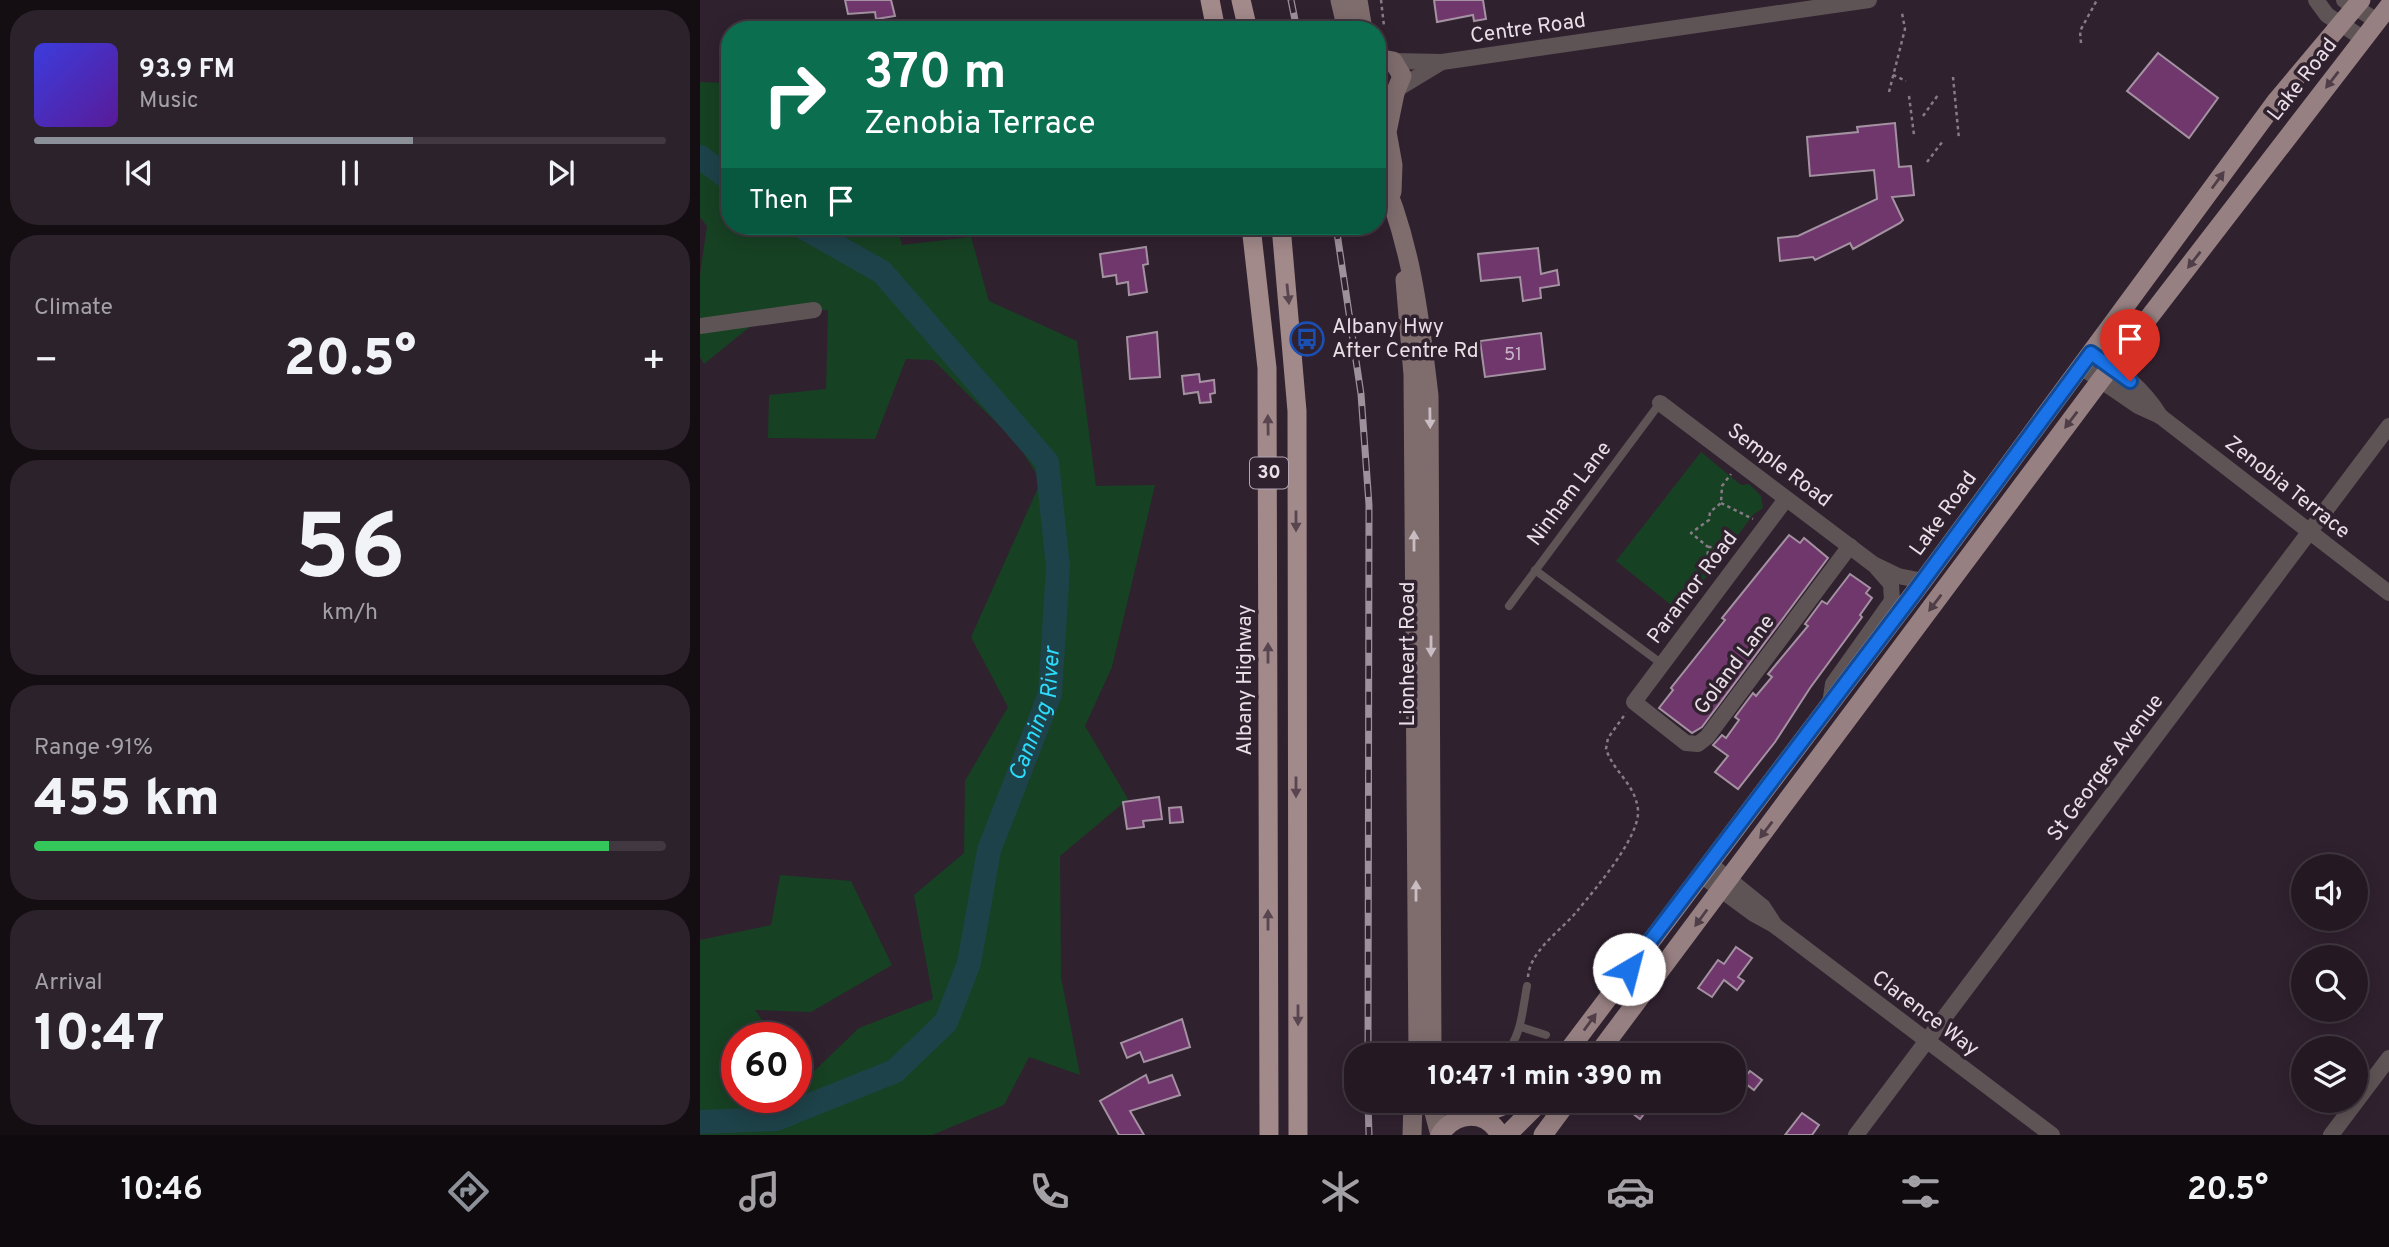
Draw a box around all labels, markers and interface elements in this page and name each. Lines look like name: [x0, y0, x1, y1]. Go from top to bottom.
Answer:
street label: Centre Road: [1469, 8, 1587, 50]
street label: Lake Road: [2262, 33, 2344, 127]
text: 370 m: [864, 44, 1006, 106]
icon: right: [749, 49, 840, 140]
text: 93.9 FM: [139, 54, 235, 87]
one-way arrow: [2325, 70, 2340, 88]
text: Music: [139, 87, 199, 116]
text: Zenobia Terrace: [864, 105, 1095, 145]
icon: previous: [120, 154, 158, 192]
icon: pause: [331, 154, 369, 192]
icon: next: [542, 154, 580, 192]
one-way arrow: [2211, 171, 2225, 189]
icon: arrive: [822, 182, 860, 220]
text: Then: [749, 185, 808, 218]
one-way arrow: [2187, 251, 2201, 269]
one-way arrow: [1283, 283, 1294, 305]
text: Climate: [34, 294, 113, 323]
pin: [2100, 309, 2160, 381]
place label: Albany Hwy After Centre Rd: [1332, 314, 1478, 365]
bus stop icon: Albany Hwy After Centre Rd: [1288, 320, 1326, 358]
icon: arrive: [2111, 320, 2149, 358]
text: 20.5°: [284, 328, 416, 394]
text: −: [34, 338, 59, 387]
text: +: [641, 338, 666, 387]
house number: 51: [1504, 344, 1522, 367]
one-way arrow: [1424, 408, 1436, 430]
one-way arrow: [2064, 411, 2079, 429]
one-way arrow: [1262, 414, 1274, 436]
street label: Semple Road: [1721, 418, 1837, 514]
street label: Zenobia Terrace: [2219, 431, 2355, 545]
street label: Ninham Lane: [1522, 436, 1618, 552]
road number: 30: [1250, 458, 1288, 488]
street label: Lake Road: [1904, 466, 1984, 562]
text: 56: [294, 496, 406, 611]
one-way arrow: [1290, 510, 1302, 532]
street label: Paramor Road: [1642, 526, 1744, 650]
one-way arrow: [1408, 530, 1420, 552]
street label: Lionheart Road: [1395, 581, 1422, 727]
one-way arrow: [1929, 594, 1943, 612]
text: km/h: [322, 599, 378, 628]
street label: Albany Highway: [1232, 604, 1259, 756]
street label: Goland Lane: [1689, 610, 1781, 720]
one-way arrow: [1425, 635, 1437, 657]
one-way arrow: [1262, 642, 1274, 664]
water label: Canning River: [1003, 644, 1068, 785]
street label: St Georges Avenue: [2042, 689, 2170, 847]
text: Range · 91%: [34, 734, 153, 763]
text: 455 km: [34, 768, 220, 834]
one-way arrow: [1290, 776, 1302, 798]
one-way arrow: [1760, 821, 1774, 839]
map controls: [2291, 854, 2368, 1113]
button: sound: [2291, 854, 2368, 931]
one-way arrow: [1410, 880, 1421, 902]
one-way arrow: [1262, 909, 1274, 931]
one-way arrow: [1694, 909, 1708, 927]
position arrow: [1592, 932, 1666, 1006]
button: search: [2291, 945, 2368, 1022]
street label: Clarence Way: [1866, 965, 1984, 1063]
text: Arrival: [34, 969, 103, 998]
text: 10:47: [34, 1003, 165, 1069]
one-way arrow: [1292, 1004, 1304, 1026]
one-way arrow: [1583, 1013, 1597, 1031]
speed limit sign: 60: [721, 1022, 812, 1113]
button: layers: [2291, 1036, 2368, 1113]
text: 10:47 · 1 min · 390 m: [1428, 1061, 1662, 1094]
icon: directions: [444, 1167, 493, 1216]
icon: music: [735, 1167, 784, 1216]
icon: phone: [1025, 1167, 1074, 1216]
icon: climate: [1316, 1167, 1365, 1216]
icon: car: [1606, 1167, 1655, 1216]
icon: filters: [1896, 1167, 1945, 1216]
text: 10:46: [121, 1171, 203, 1211]
text: 20.5°: [2187, 1171, 2268, 1211]

